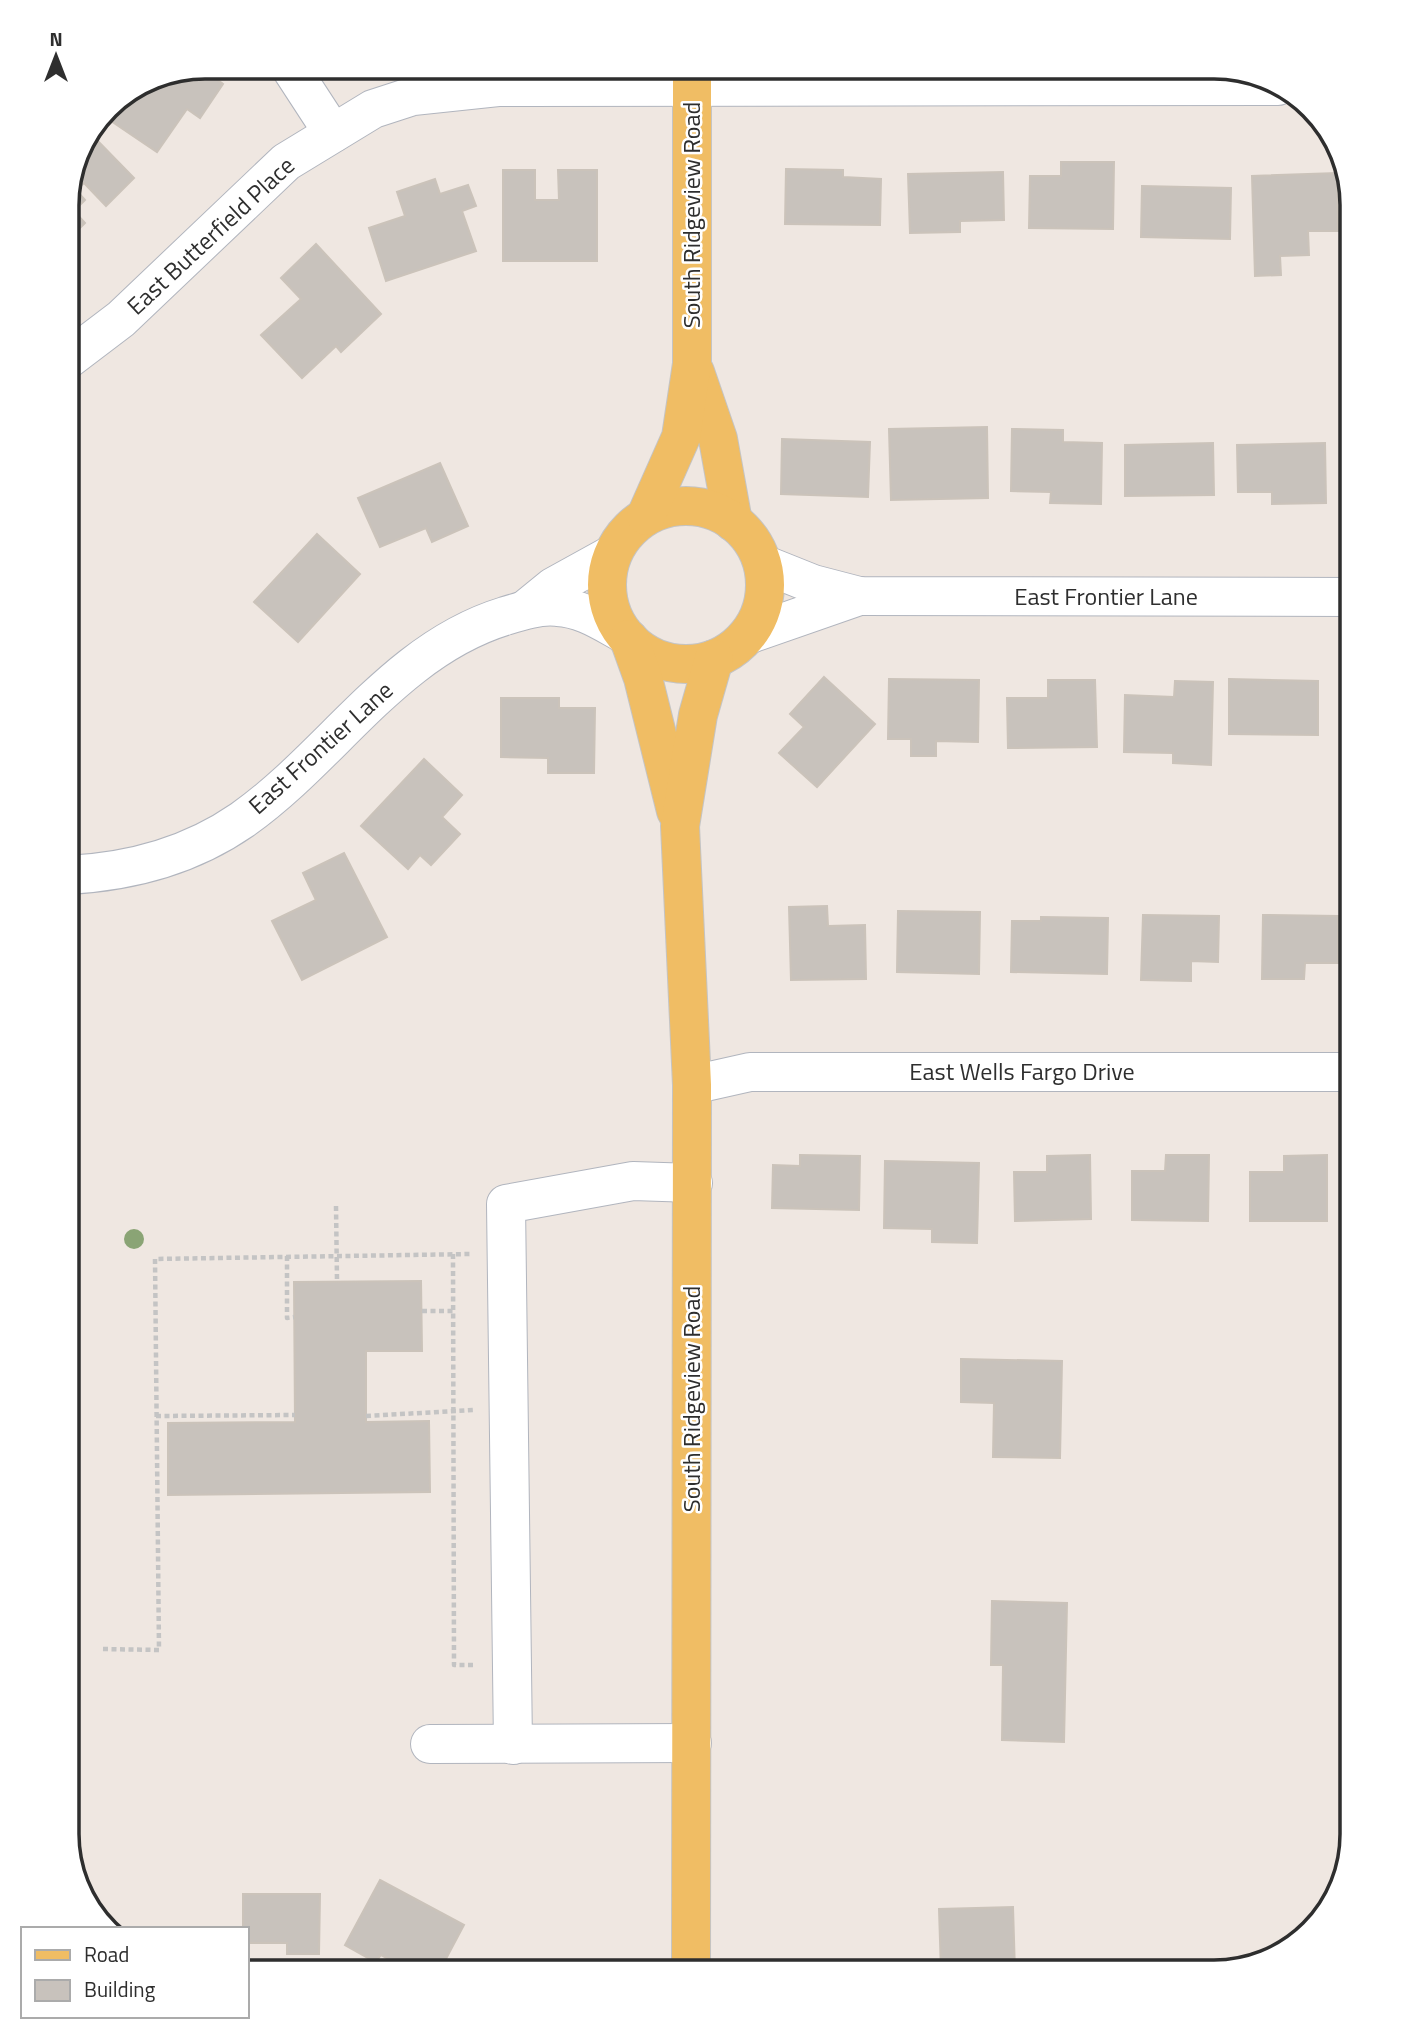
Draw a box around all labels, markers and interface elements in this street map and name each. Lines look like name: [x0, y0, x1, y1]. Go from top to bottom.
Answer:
north arrow: [21, 21, 91, 91]
text: N: [49, 24, 63, 53]
street label: South Ridgeview Road: [673, 102, 709, 328]
street label: East Butterfield Place: [118, 148, 302, 323]
street label: East Frontier Lane: [1014, 578, 1198, 614]
street label: East Frontier Lane: [240, 672, 401, 822]
street label: East Wells Fargo Drive: [909, 1053, 1135, 1089]
street label: South Ridgeview Road: [673, 1286, 709, 1512]
legend: [21, 1927, 248, 2018]
text: Road: [84, 1938, 129, 1970]
text: Building: [84, 1973, 156, 2005]

